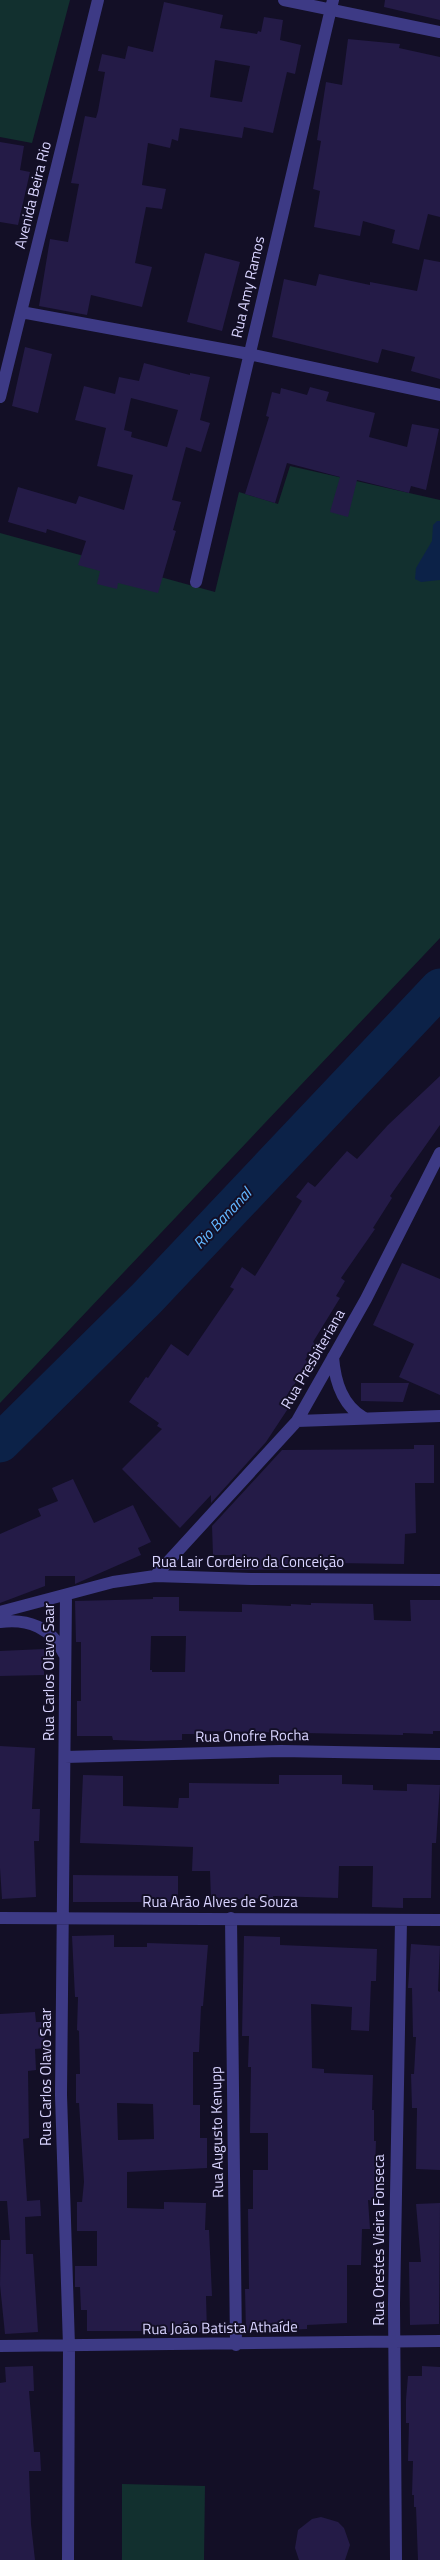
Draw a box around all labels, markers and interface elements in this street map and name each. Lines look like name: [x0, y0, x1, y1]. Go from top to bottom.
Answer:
street label: Avenida Beira Rio: [8, 139, 57, 251]
street label: Rua Amy Ramos: [225, 234, 270, 340]
water label: Rio Bananal: [187, 1181, 258, 1254]
street label: Rua Presbiteriana: [275, 1304, 351, 1413]
street label: Rua Lair Cordeiro da Conceição: [152, 1550, 344, 1573]
street label: Rua Carlos Olavo Saar: [37, 1603, 60, 1741]
street label: Rua Onofre Rocha: [195, 1723, 310, 1748]
street label: Rua Arão Alves de Souza: [142, 1890, 298, 1913]
street label: Rua Carlos Olavo Saar: [34, 2008, 57, 2146]
street label: Rua Augusto Kenupp: [204, 2066, 229, 2198]
street label: Rua Orestes Vieira Fonseca: [367, 2154, 390, 2326]
street label: Rua João Batista Athaíde: [142, 2315, 298, 2340]

